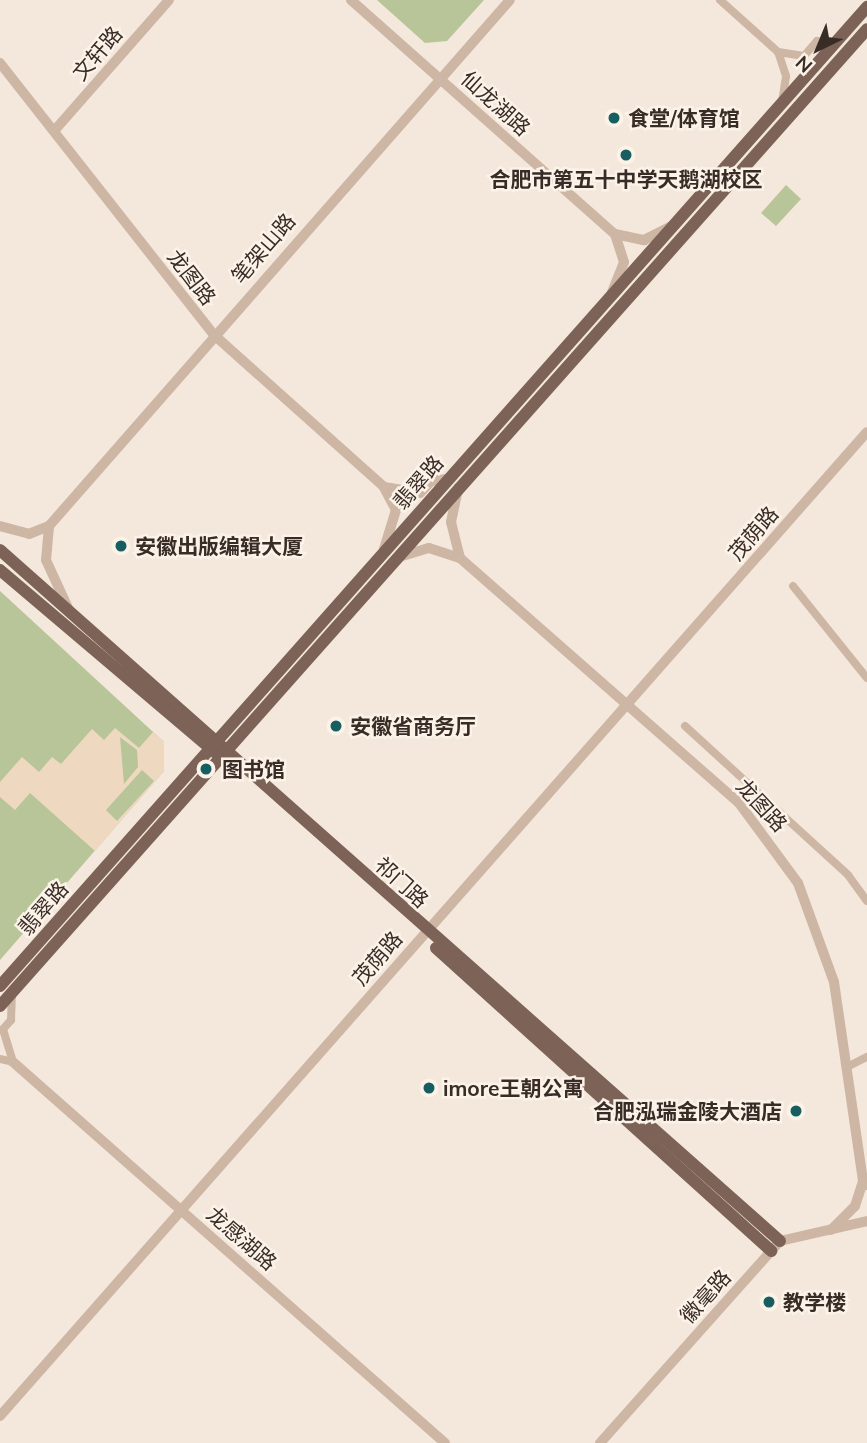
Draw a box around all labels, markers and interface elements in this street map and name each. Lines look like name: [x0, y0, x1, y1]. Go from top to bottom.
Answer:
north arrow: [783, 14, 853, 84]
street label: 文轩路: [67, 21, 127, 85]
text: N: [790, 51, 817, 78]
street label: 仙龙湖路: [456, 66, 536, 140]
place label: 食堂/体育馆: [628, 105, 740, 131]
marker: 食堂/体育馆: [606, 110, 622, 126]
marker: 合肥市第五十中学天鹅湖校区: [618, 147, 634, 163]
place label: 合肥市第五十中学天鹅湖校区: [490, 166, 762, 192]
street label: 笔架山路: [226, 208, 300, 288]
street label: 龙图路: [163, 244, 221, 310]
street label: 翡翠路: [388, 450, 448, 514]
street label: 茂荫路: [723, 501, 783, 565]
place label: 安徽出版编辑大厦: [135, 533, 303, 559]
marker: 安徽出版编辑大厦: [113, 538, 129, 554]
place label: 安徽省商务厅: [350, 713, 476, 739]
marker: 安徽省商务厅: [328, 718, 344, 734]
place label: 图书馆: [222, 756, 285, 782]
marker: 图书馆: [196, 759, 216, 779]
street label: 龙图路: [731, 773, 793, 837]
street label: 祁门路: [370, 852, 434, 912]
street label: 翡翠路: [13, 876, 73, 940]
street label: 茂荫路: [347, 926, 407, 990]
place label: imore王朝公寓: [443, 1075, 583, 1101]
marker: imore王朝公寓: [421, 1080, 437, 1096]
place label: 合肥泓瑞金陵大酒店: [593, 1098, 782, 1124]
marker: 合肥泓瑞金陵大酒店: [788, 1103, 804, 1119]
street label: 龙感湖路: [202, 1201, 282, 1275]
street label: 徽毫路: [675, 1264, 735, 1328]
place label: 教学楼: [783, 1289, 846, 1315]
marker: 教学楼: [761, 1294, 777, 1310]

